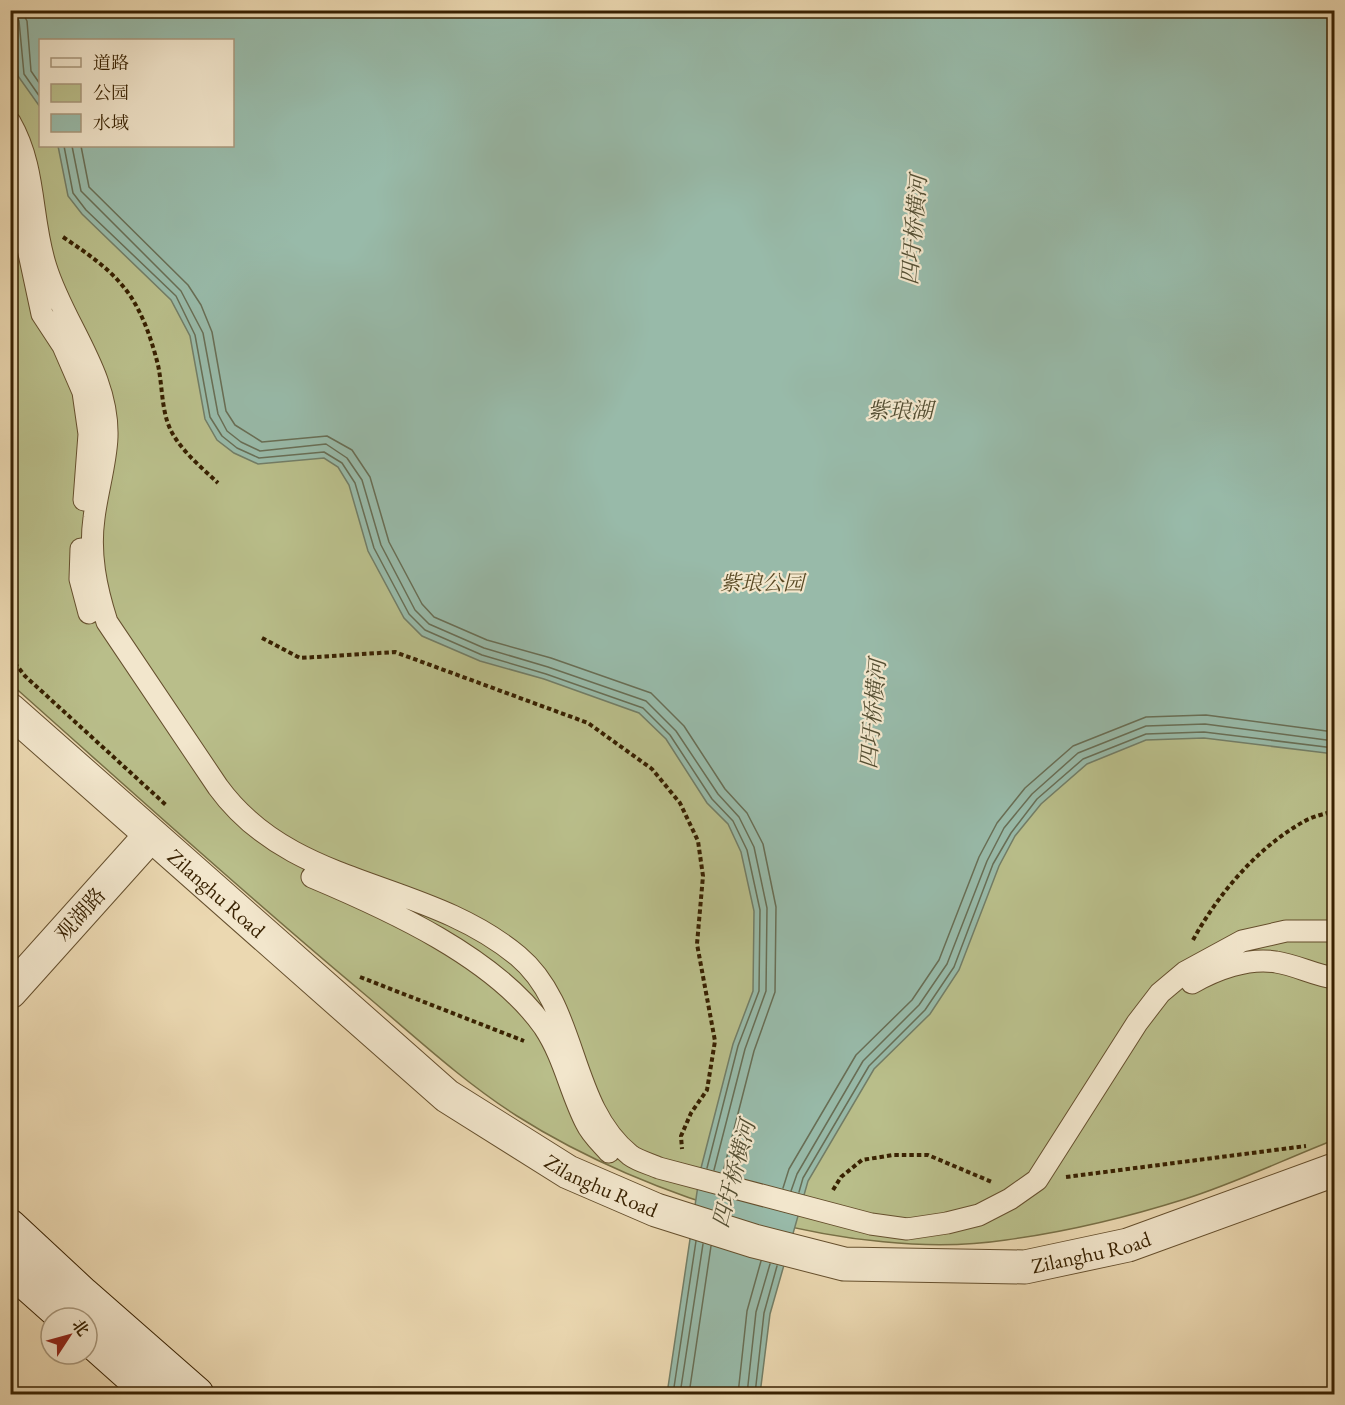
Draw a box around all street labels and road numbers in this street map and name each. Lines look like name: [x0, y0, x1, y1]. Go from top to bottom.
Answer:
street label: Zilanghu Road: [162, 842, 272, 943]
street label: 观湖路: [49, 882, 111, 946]
street label: Zilanghu Road: [540, 1147, 663, 1223]
street label: Zilanghu Road: [1029, 1224, 1155, 1279]

